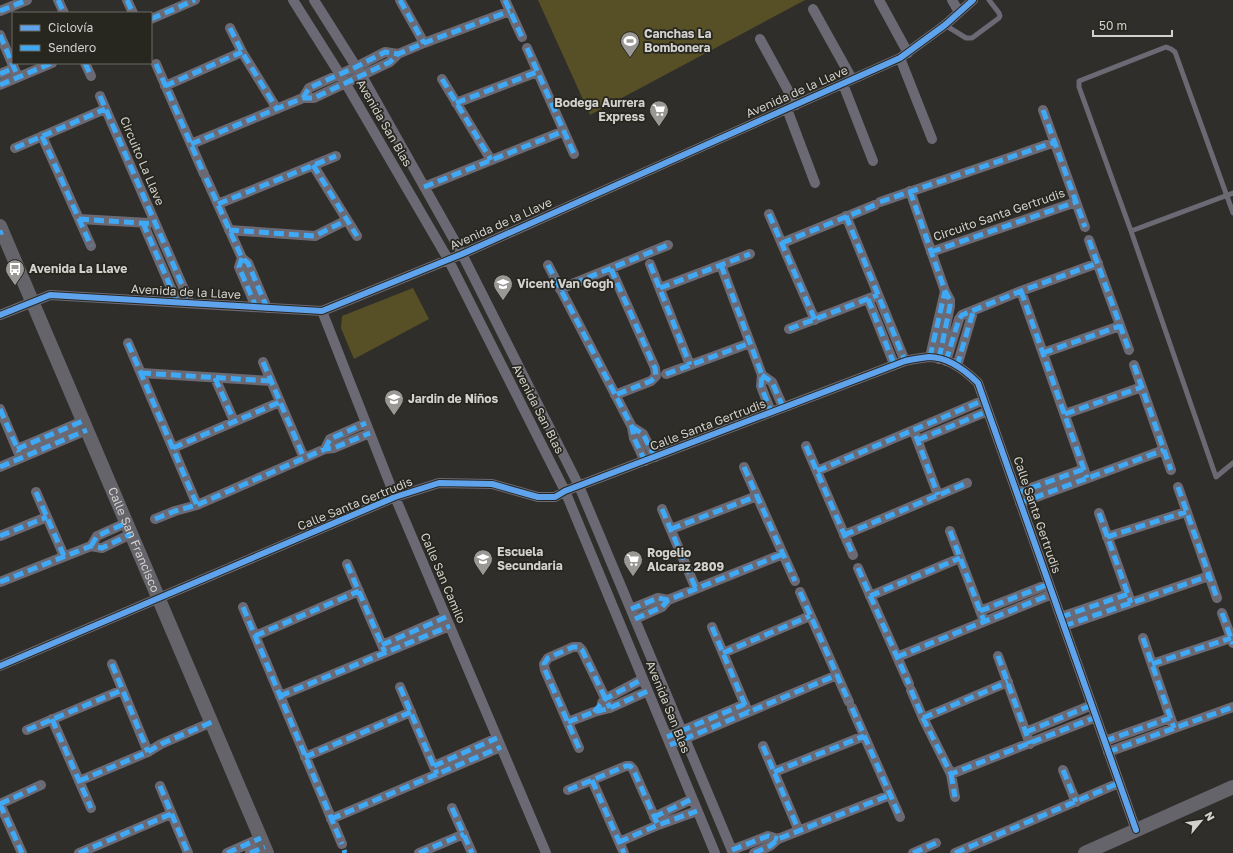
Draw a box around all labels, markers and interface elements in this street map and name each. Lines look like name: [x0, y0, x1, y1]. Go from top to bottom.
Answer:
legend: [12, 12, 152, 64]
scale bar: [1093, 12, 1172, 38]
text: 50 m: [1099, 18, 1127, 33]
text: Ciclovía: [48, 20, 93, 35]
place label: Canchas La Bombonera: [644, 26, 712, 55]
sports icon: Canchas La Bombonera: [619, 30, 641, 58]
text: Sendero: [48, 40, 96, 55]
street label: Avenida de la Llave: [743, 62, 850, 121]
street label: Avenida San Blas: [353, 76, 416, 169]
place label: Bodega Aurrera Express: [554, 95, 645, 124]
supermarket icon: Bodega Aurrera Express: [648, 99, 670, 127]
street label: Circuito La Llave: [117, 114, 168, 208]
street label: Circuito Santa Gertrudis: [931, 185, 1067, 244]
street label: Avenida de la Llave: [447, 194, 554, 253]
bus stop icon: Avenida La Llave: [4, 258, 26, 286]
place label: Avenida La Llave: [29, 261, 127, 276]
school or university icon: Vicent Van Gogh: [492, 273, 514, 301]
place label: Vicent Van Gogh: [517, 276, 613, 291]
street label: Avenida de la Llave: [131, 281, 241, 302]
street label: Avenida San Blas: [509, 362, 567, 456]
school or university icon: Jardin de Niños: [383, 388, 405, 416]
place label: Jardin de Niños: [408, 391, 499, 406]
street label: Calle Santa Gertrudis: [648, 396, 768, 454]
street label: Calle Santa Gertrudis: [1010, 454, 1065, 575]
street label: Calle Santa Gertrudis: [295, 474, 415, 533]
street label: Calle San Francisco: [105, 485, 163, 595]
street label: Calle San Camilo: [418, 530, 469, 625]
place label: Escuela Secundaria: [497, 544, 563, 573]
place label: Rogelio Alcaraz 2809: [647, 545, 725, 574]
school or university icon: Escuela Secundaria: [472, 548, 494, 576]
supermarket icon: Rogelio Alcaraz 2809: [622, 549, 644, 577]
street label: Avenida San Blas: [643, 658, 694, 755]
north arrow: [1181, 801, 1221, 841]
text: N: [1202, 809, 1218, 823]

